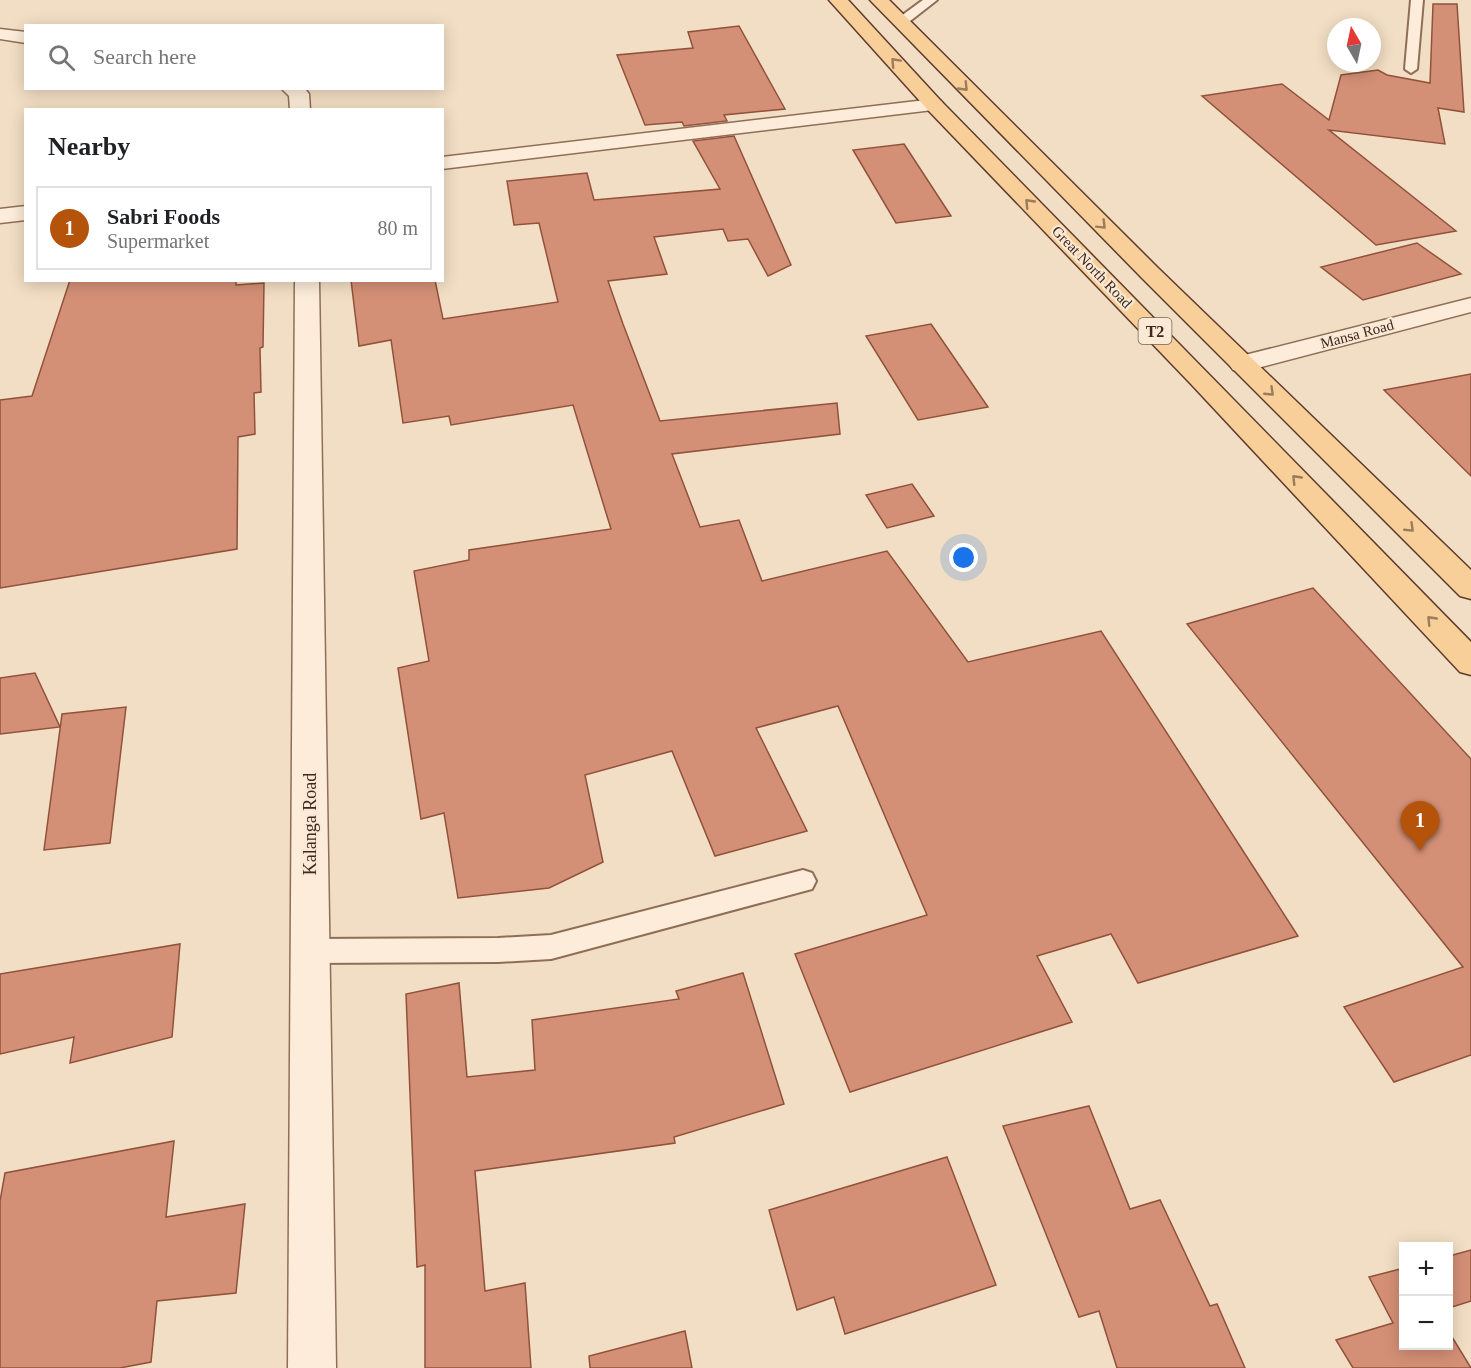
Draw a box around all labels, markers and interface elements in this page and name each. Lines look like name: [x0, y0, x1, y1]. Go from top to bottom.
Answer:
north arrow: [1327, 18, 1381, 72]
search box: [24, 24, 444, 90]
icon: search: [45, 41, 78, 74]
text: Search here: [93, 44, 196, 69]
one-way arrow: [891, 58, 902, 69]
one-way arrow: [957, 81, 968, 91]
text: Nearby: [48, 132, 130, 161]
one-way arrow: [1026, 199, 1037, 210]
text: Sabri Foods: [107, 204, 220, 229]
text: 1: [65, 217, 75, 239]
text: 80 m: [377, 217, 418, 239]
one-way arrow: [1095, 218, 1106, 229]
street label: Great North Road: [1049, 223, 1135, 312]
text: Supermarket: [107, 230, 209, 252]
street label: Mansa Road: [1319, 316, 1396, 351]
road number: T2: [1138, 318, 1172, 344]
one-way arrow: [1263, 384, 1274, 395]
one-way arrow: [1293, 475, 1304, 486]
one-way arrow: [1402, 521, 1413, 532]
your location: [949, 543, 978, 572]
one-way arrow: [1427, 616, 1438, 627]
street label: Kalanga Road: [300, 773, 320, 875]
pin: 1: [1400, 802, 1440, 851]
map controls: [1399, 1242, 1453, 1350]
button: +: [1399, 1242, 1453, 1296]
button: −: [1399, 1296, 1453, 1350]

